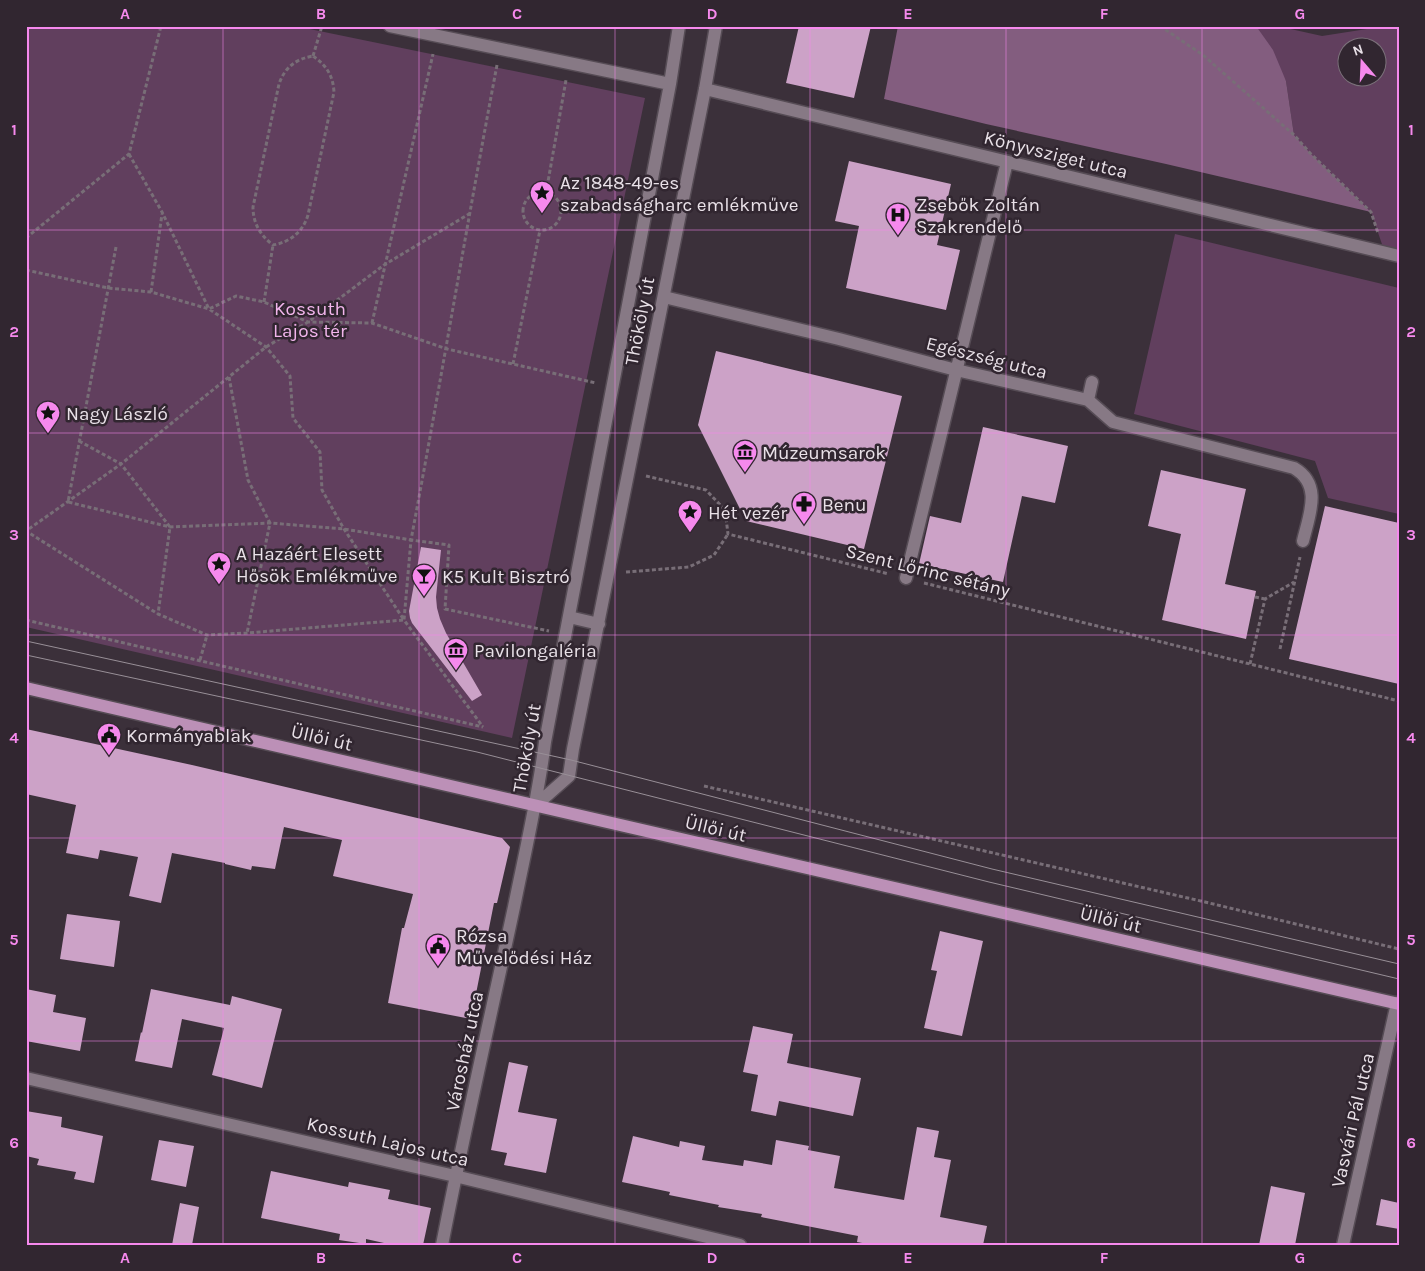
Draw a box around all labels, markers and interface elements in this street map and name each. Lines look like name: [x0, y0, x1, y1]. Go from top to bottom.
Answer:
text: A: [120, 4, 130, 23]
text: B: [316, 4, 326, 23]
text: C: [512, 4, 522, 23]
text: D: [707, 4, 718, 23]
text: E: [903, 4, 913, 23]
text: F: [1100, 4, 1109, 23]
text: G: [1295, 4, 1305, 23]
north arrow: [1338, 38, 1388, 88]
text: N: [1350, 41, 1365, 60]
text: 1: [11, 120, 17, 139]
text: 1: [1408, 120, 1414, 139]
street label: Könyvsziget utca: [982, 126, 1130, 183]
place label: Az 1848-49-es szabadságharc emlékműve: [560, 172, 799, 216]
place icon: Az 1848-49-es szabadságharc emlékműve: [529, 180, 555, 214]
place label: Zsebők Zoltán Szakrendelő: [916, 194, 1040, 238]
hospital icon: Zsebők Zoltán Szakrendelő: [885, 202, 911, 236]
street label: Thököly út: [621, 275, 659, 367]
park label: Kossuth Lajos tér: [273, 298, 347, 342]
text: 2: [9, 322, 19, 341]
text: 2: [1406, 322, 1416, 341]
street label: Egészség utca: [924, 332, 1050, 384]
place icon: Nagy László: [35, 400, 61, 434]
place label: Nagy László: [66, 403, 168, 425]
museum icon: Múzeumsarok: [732, 439, 758, 473]
place label: Múzeumsarok: [762, 442, 886, 464]
pharmacy icon: Benu: [791, 491, 817, 525]
place label: Benu: [822, 494, 867, 516]
place icon: Hét vezér: [677, 499, 703, 533]
place label: Hét vezér: [708, 502, 787, 524]
text: 3: [9, 525, 19, 544]
text: 3: [1406, 525, 1416, 544]
street label: Szent Lőrinc sétány: [843, 540, 1012, 602]
place label: A Hazáért Elesett Hősök Emlékműve: [236, 543, 398, 587]
place icon: A Hazáért Elesett Hősök Emlékműve: [206, 551, 232, 585]
bar icon: K5 Kult Bisztró: [411, 563, 437, 597]
place label: K5 Kult Bisztró: [442, 566, 570, 588]
museum icon: Pavilongaléria: [443, 637, 469, 671]
place label: Pavilongaléria: [474, 640, 597, 662]
street label: Thököly út: [508, 702, 546, 794]
street label: Üllői út: [289, 720, 355, 756]
public building icon: Kormányablak: [96, 722, 122, 756]
place label: Kormányablak: [126, 725, 252, 747]
text: 4: [9, 728, 19, 747]
text: 4: [1406, 728, 1416, 747]
street label: Üllői út: [683, 811, 749, 847]
street label: Üllői út: [1078, 902, 1144, 938]
place label: Rózsa Művelődési Ház: [456, 925, 592, 969]
text: 5: [9, 930, 19, 949]
text: 5: [1406, 930, 1416, 949]
public building icon: Rózsa Művelődési Ház: [425, 933, 451, 967]
street label: Városház utca: [442, 989, 488, 1113]
street label: Vasvári Pál utca: [1327, 1051, 1379, 1190]
street label: Kossuth Lajos utca: [305, 1113, 471, 1171]
text: 6: [9, 1133, 19, 1152]
text: 6: [1406, 1133, 1416, 1152]
text: A: [120, 1248, 130, 1267]
text: B: [316, 1248, 326, 1267]
text: C: [512, 1248, 522, 1267]
text: D: [707, 1248, 718, 1267]
text: E: [903, 1248, 913, 1267]
text: F: [1100, 1248, 1109, 1267]
text: G: [1295, 1248, 1305, 1267]

